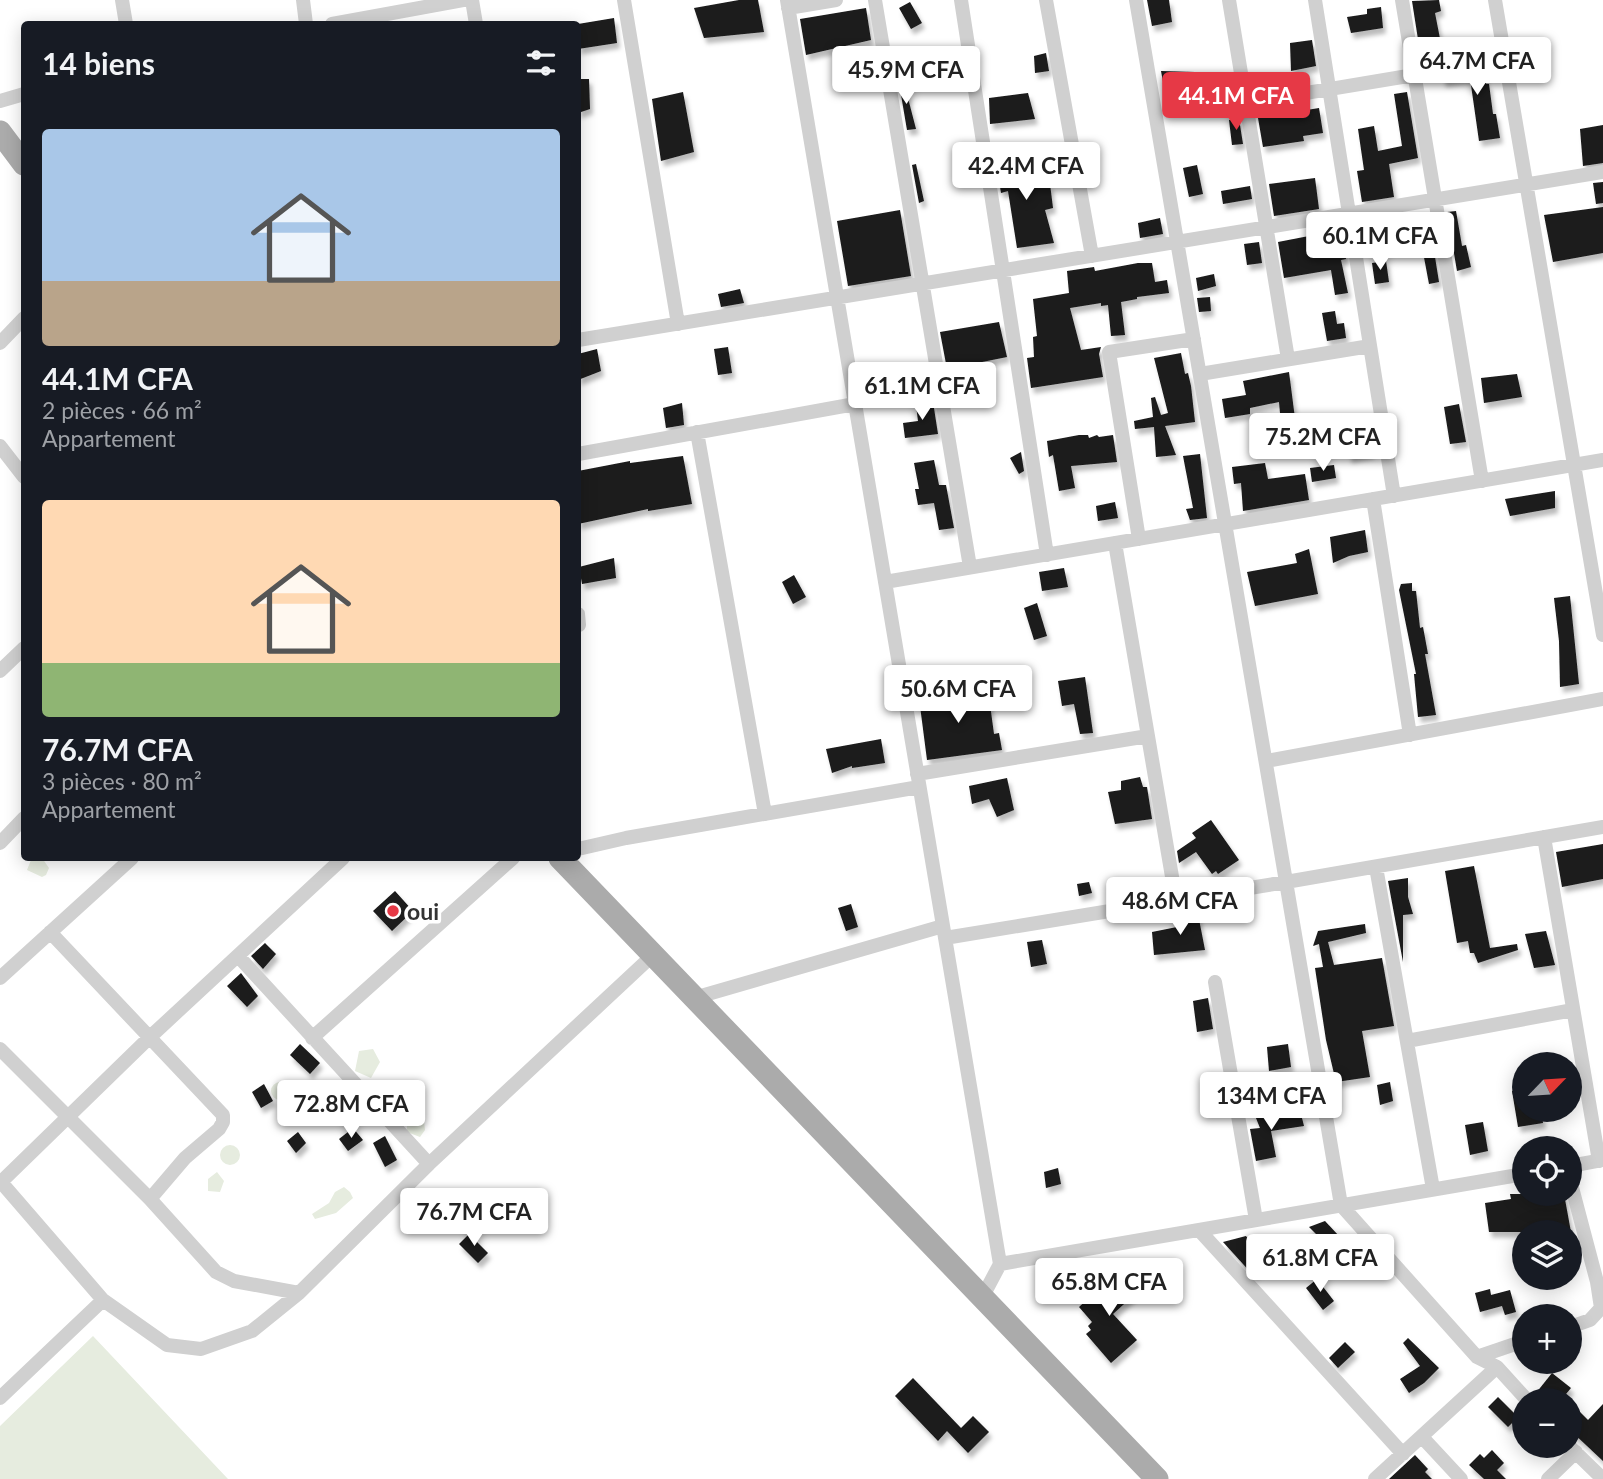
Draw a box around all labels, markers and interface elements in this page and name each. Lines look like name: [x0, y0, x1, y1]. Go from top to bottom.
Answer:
pin: 64.7M CFA: [1397, 38, 1557, 97]
icon: filters: [522, 44, 560, 82]
text: 14 biens: [42, 45, 155, 81]
pin: 45.9M CFA: [826, 46, 986, 106]
text: 64.7M CFA: [1419, 46, 1535, 74]
text: 45.9M CFA: [848, 55, 964, 83]
pin: 44.1M CFA: [1156, 72, 1316, 132]
text: 44.1M CFA: [1178, 81, 1294, 109]
pin: 42.4M CFA: [946, 142, 1106, 202]
text: 42.4M CFA: [968, 151, 1084, 179]
icon: home: [238, 175, 364, 301]
pin: 60.1M CFA: [1300, 212, 1460, 272]
text: 60.1M CFA: [1322, 221, 1438, 249]
text: 44.1M CFA: [42, 360, 193, 396]
pin: 61.1M CFA: [842, 362, 1002, 422]
text: 61.1M CFA: [864, 371, 980, 399]
text: 2 pièces · 66 m²: [42, 396, 202, 424]
pin: 75.2M CFA: [1243, 414, 1403, 473]
text: 75.2M CFA: [1265, 422, 1381, 450]
text: Appartement: [42, 424, 175, 452]
icon: home: [238, 546, 364, 672]
pin: 50.6M CFA: [878, 666, 1038, 725]
text: 50.6M CFA: [900, 674, 1016, 702]
text: 76.7M CFA: [42, 731, 193, 767]
text: 3 pièces · 80 m²: [42, 767, 202, 795]
text: Appartement: [42, 795, 175, 823]
pin: 48.6M CFA: [1100, 878, 1260, 937]
text: 48.6M CFA: [1122, 886, 1238, 914]
place label: oui: [407, 897, 439, 925]
marker: oui: [385, 903, 401, 919]
north arrow: [1512, 1052, 1582, 1122]
map controls: [1512, 1052, 1582, 1458]
pin: 134M CFA: [1199, 1072, 1343, 1132]
pin: 72.8M CFA: [271, 1080, 431, 1140]
text: 134M CFA: [1216, 1081, 1326, 1109]
text: 72.8M CFA: [293, 1089, 409, 1117]
button: locate: [1512, 1136, 1582, 1206]
pin: 76.7M CFA: [394, 1188, 554, 1248]
text: 76.7M CFA: [416, 1197, 532, 1225]
button: layers: [1512, 1220, 1582, 1290]
pin: 61.8M CFA: [1240, 1234, 1400, 1294]
text: 61.8M CFA: [1262, 1243, 1378, 1271]
pin: 65.8M CFA: [1029, 1258, 1189, 1318]
text: 65.8M CFA: [1051, 1267, 1167, 1295]
button: +: [1512, 1304, 1582, 1374]
button: −: [1512, 1388, 1582, 1458]

